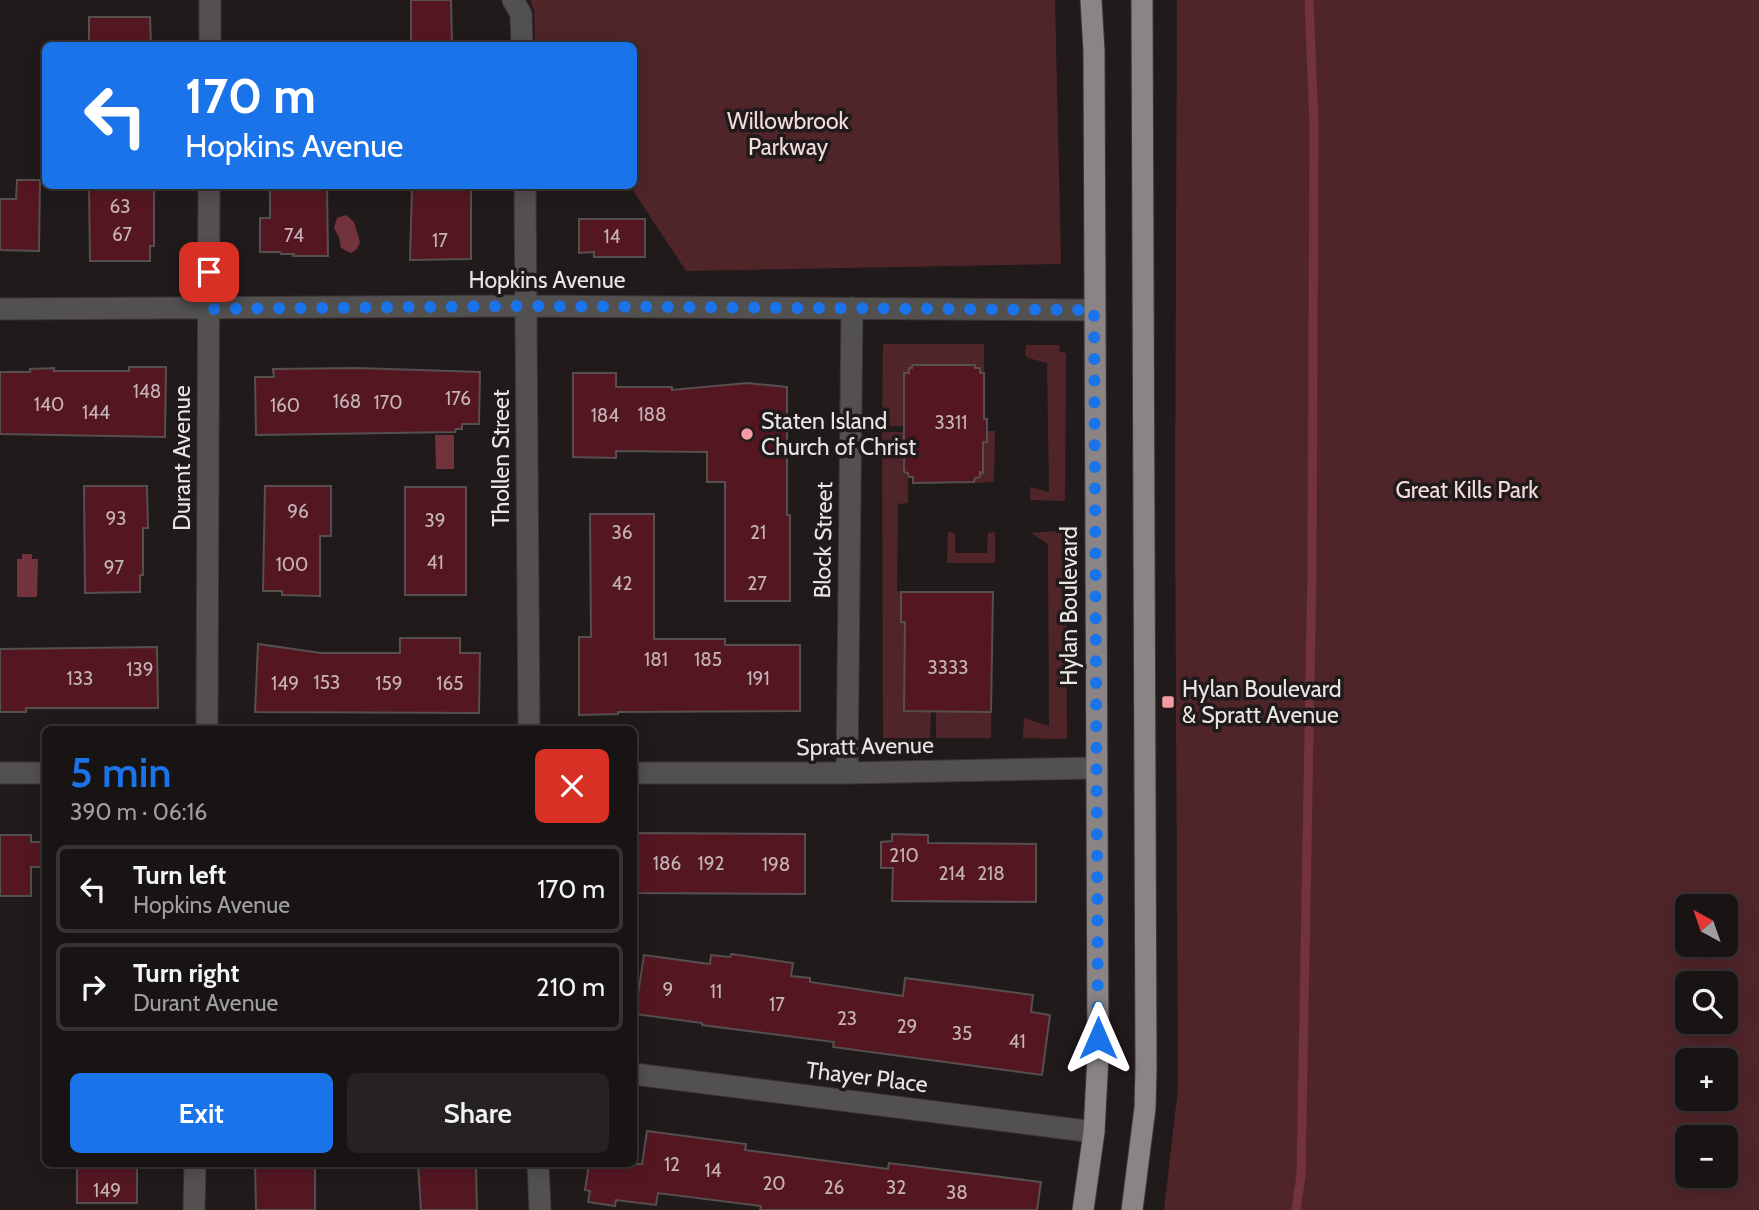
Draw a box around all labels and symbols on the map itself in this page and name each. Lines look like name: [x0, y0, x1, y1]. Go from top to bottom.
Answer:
park label: Willowbrook Parkway: [727, 107, 850, 161]
house number: 63: [109, 195, 131, 218]
house number: 67: [112, 223, 133, 246]
house number: 74: [284, 224, 304, 247]
house number: 14: [603, 225, 621, 248]
house number: 17: [432, 229, 448, 252]
pin: [179, 242, 239, 302]
street label: Hopkins Avenue: [468, 266, 626, 294]
house number: 148: [133, 380, 161, 403]
street label: Durant Avenue: [168, 385, 196, 531]
house number: 176: [445, 387, 471, 410]
street label: Thollen Street: [487, 389, 515, 526]
house number: 168: [333, 390, 361, 413]
house number: 170: [374, 391, 402, 414]
house number: 140: [34, 393, 64, 416]
house number: 160: [270, 394, 300, 417]
house number: 144: [82, 401, 110, 424]
house number: 188: [637, 403, 667, 426]
house number: 184: [591, 404, 619, 427]
place label: Staten Island Church of Christ: [761, 407, 916, 461]
house number: 3311: [935, 411, 967, 434]
marker: Staten Island Church of Christ: [739, 426, 755, 442]
park label: Great Kills Park: [1395, 476, 1539, 504]
street label: Block Street: [808, 481, 838, 599]
house number: 96: [287, 500, 309, 523]
house number: 93: [105, 507, 127, 530]
house number: 39: [424, 509, 446, 532]
house number: 36: [611, 521, 633, 544]
house number: 21: [750, 521, 766, 544]
street label: Hylan Boulevard: [1055, 526, 1083, 686]
house number: 41: [426, 551, 444, 574]
house number: 100: [276, 553, 308, 576]
house number: 97: [104, 556, 125, 579]
house number: 42: [612, 572, 632, 595]
house number: 27: [747, 572, 767, 595]
house number: 181: [644, 648, 668, 671]
house number: 185: [694, 648, 722, 671]
house number: 3333: [927, 656, 969, 679]
house number: 139: [126, 658, 154, 681]
house number: 133: [67, 667, 93, 690]
house number: 191: [746, 667, 770, 690]
house number: 153: [314, 671, 340, 694]
house number: 149: [271, 672, 299, 695]
house number: 159: [375, 672, 403, 695]
house number: 165: [436, 672, 464, 695]
place label: Hylan Boulevard & Spratt Avenue: [1182, 675, 1342, 729]
marker: Hylan Boulevard & Spratt Avenue: [1160, 694, 1176, 710]
street label: Spratt Avenue: [796, 731, 934, 761]
house number: 210: [889, 844, 919, 867]
house number: 186: [653, 852, 681, 875]
house number: 192: [698, 852, 724, 875]
house number: 198: [762, 853, 790, 876]
house number: 214: [938, 862, 966, 885]
house number: 218: [977, 862, 1005, 885]
north arrow: [1675, 894, 1738, 957]
house number: 9: [663, 978, 673, 1001]
house number: 11: [710, 980, 722, 1003]
house number: 17: [769, 993, 785, 1016]
position arrow: [1061, 1001, 1135, 1075]
house number: 23: [837, 1007, 857, 1030]
house number: 29: [897, 1015, 917, 1038]
house number: 35: [952, 1022, 972, 1045]
house number: 41: [1008, 1030, 1026, 1053]
street label: Thayer Place: [805, 1056, 930, 1098]
house number: 12: [664, 1153, 680, 1176]
house number: 14: [704, 1159, 722, 1182]
house number: 20: [762, 1172, 786, 1195]
house number: 26: [824, 1176, 844, 1199]
house number: 32: [886, 1176, 906, 1199]
house number: 149: [93, 1179, 121, 1202]
house number: 38: [946, 1181, 968, 1204]

